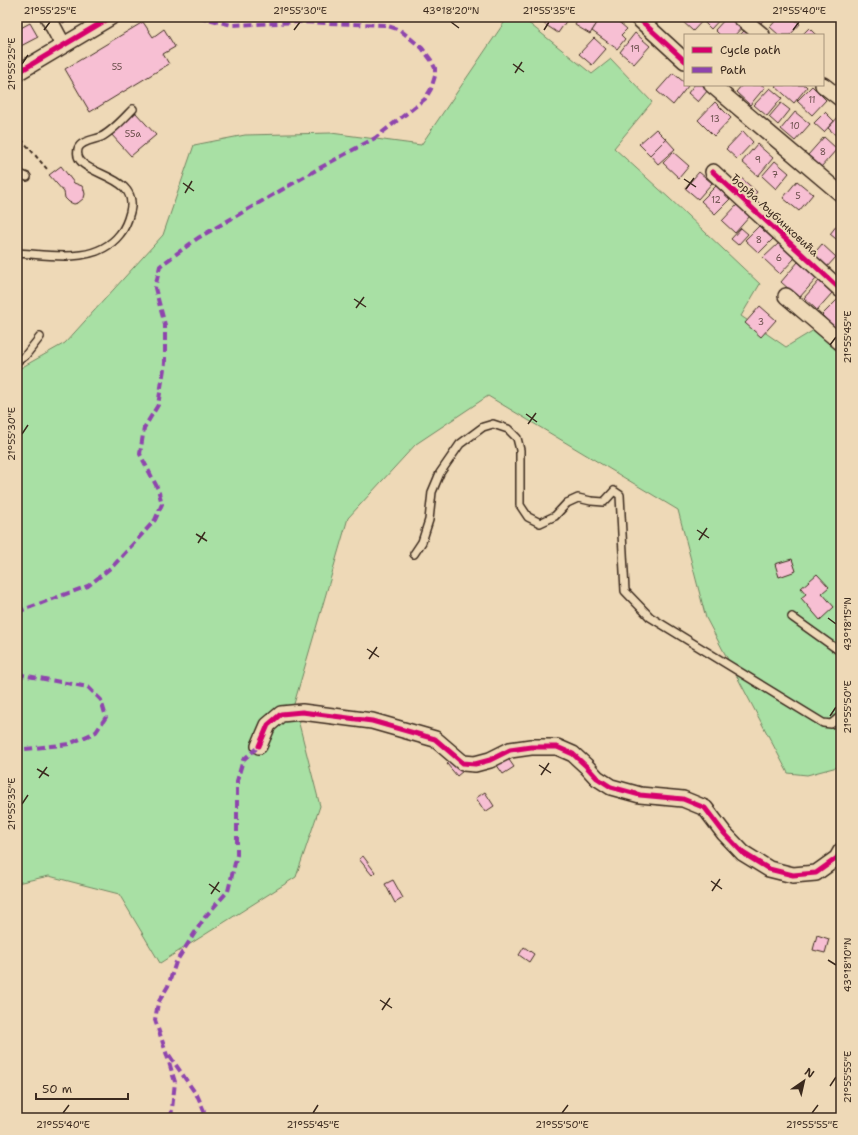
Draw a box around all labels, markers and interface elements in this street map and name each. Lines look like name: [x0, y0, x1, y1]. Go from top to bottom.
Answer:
text: 21°55'25"E: [23, 4, 77, 17]
text: 21°55'30"E: [273, 4, 327, 17]
text: 43°18'20"N: [422, 4, 480, 17]
text: 21°55'35"E: [522, 4, 576, 17]
text: 21°55'40"E: [772, 4, 826, 17]
legend: [684, 34, 824, 86]
text: 21°55'25"E: [5, 37, 18, 91]
text: Cycle path: [720, 42, 781, 58]
house number: 19: [630, 43, 640, 55]
house number: 55: [112, 61, 122, 73]
text: Path: [720, 62, 746, 78]
house number: 11: [808, 94, 816, 106]
house number: 13: [710, 113, 720, 125]
house number: 10: [790, 120, 800, 132]
house number: 55a: [125, 128, 142, 140]
house number: 8: [820, 146, 826, 158]
house number: 9: [755, 154, 761, 166]
house number: 7: [772, 169, 778, 181]
street label: Ђорђа Љубинковића: [727, 171, 822, 260]
house number: 5: [795, 190, 801, 202]
house number: 12: [711, 194, 721, 206]
house number: 8: [756, 234, 762, 246]
house number: 6: [776, 252, 782, 264]
text: 21°55'45"E: [841, 311, 854, 363]
house number: 3: [758, 316, 764, 328]
text: 21°55'30"E: [5, 407, 18, 461]
text: 43°18'15"N: [841, 597, 854, 651]
text: 21°55'50"E: [841, 680, 854, 734]
text: 21°55'35"E: [5, 777, 18, 831]
text: 43°18'10"N: [841, 938, 854, 992]
text: 21°55'55"E: [841, 1051, 854, 1103]
north arrow: [784, 1061, 824, 1101]
text: N: [802, 1064, 817, 1082]
scale bar: [36, 1075, 128, 1101]
text: 50 m: [42, 1081, 72, 1097]
text: 21°55'40"E: [36, 1118, 90, 1131]
text: 21°55'45"E: [287, 1118, 339, 1131]
text: 21°55'50"E: [535, 1118, 589, 1131]
text: 21°55'55"E: [786, 1118, 838, 1131]

